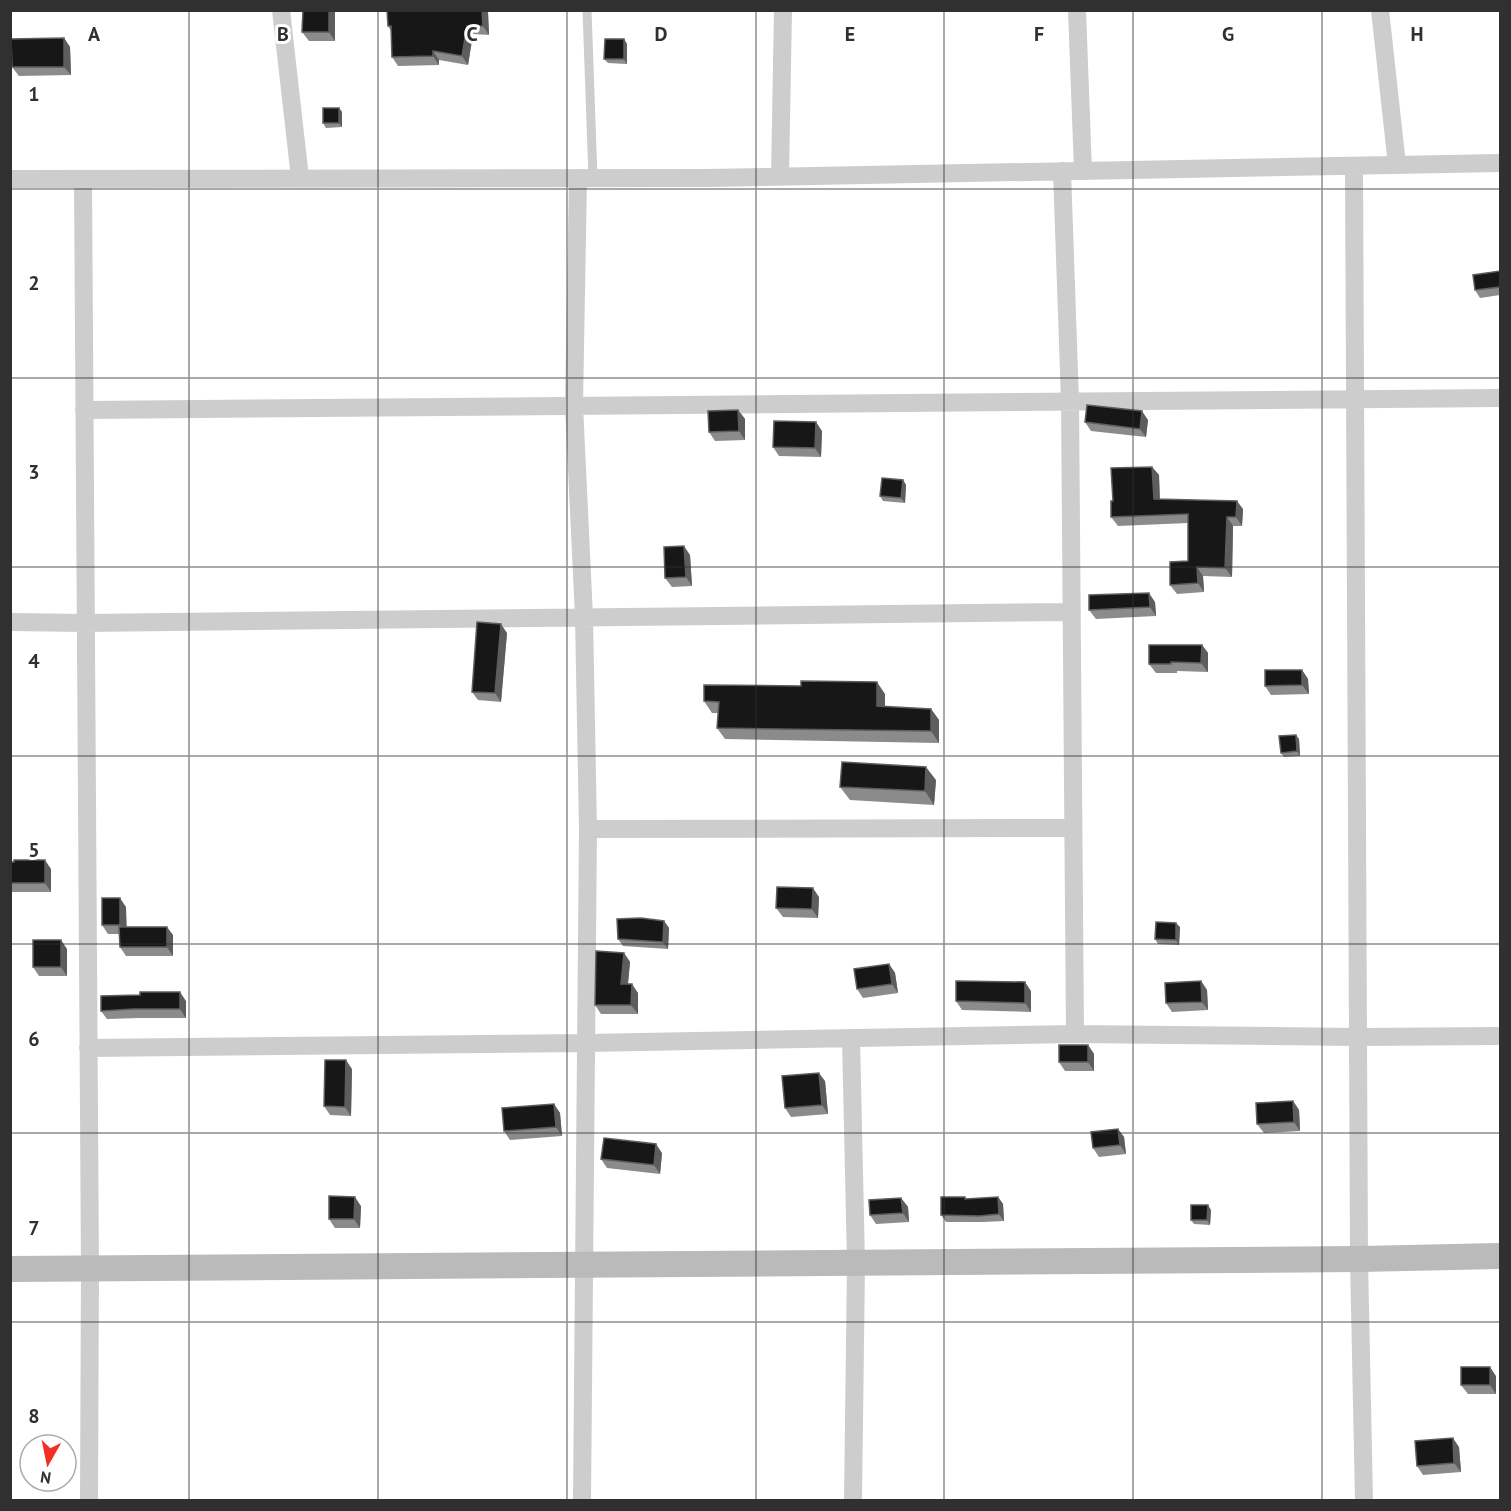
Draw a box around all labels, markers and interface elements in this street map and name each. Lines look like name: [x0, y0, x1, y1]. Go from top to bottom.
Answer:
text: A: [88, 21, 101, 47]
text: B: [277, 21, 289, 47]
text: C: [466, 21, 478, 47]
text: D: [655, 21, 668, 47]
text: E: [845, 21, 855, 47]
text: F: [1034, 21, 1044, 47]
text: G: [1222, 21, 1234, 47]
text: H: [1410, 21, 1424, 47]
text: 1: [28, 81, 40, 107]
text: 2: [28, 270, 40, 296]
text: 3: [28, 459, 40, 485]
text: 4: [28, 648, 40, 674]
text: 5: [28, 837, 40, 863]
text: 6: [28, 1026, 40, 1052]
text: 7: [28, 1215, 40, 1241]
text: 8: [28, 1403, 40, 1429]
north arrow: [18, 1433, 78, 1493]
text: N: [39, 1467, 52, 1489]

